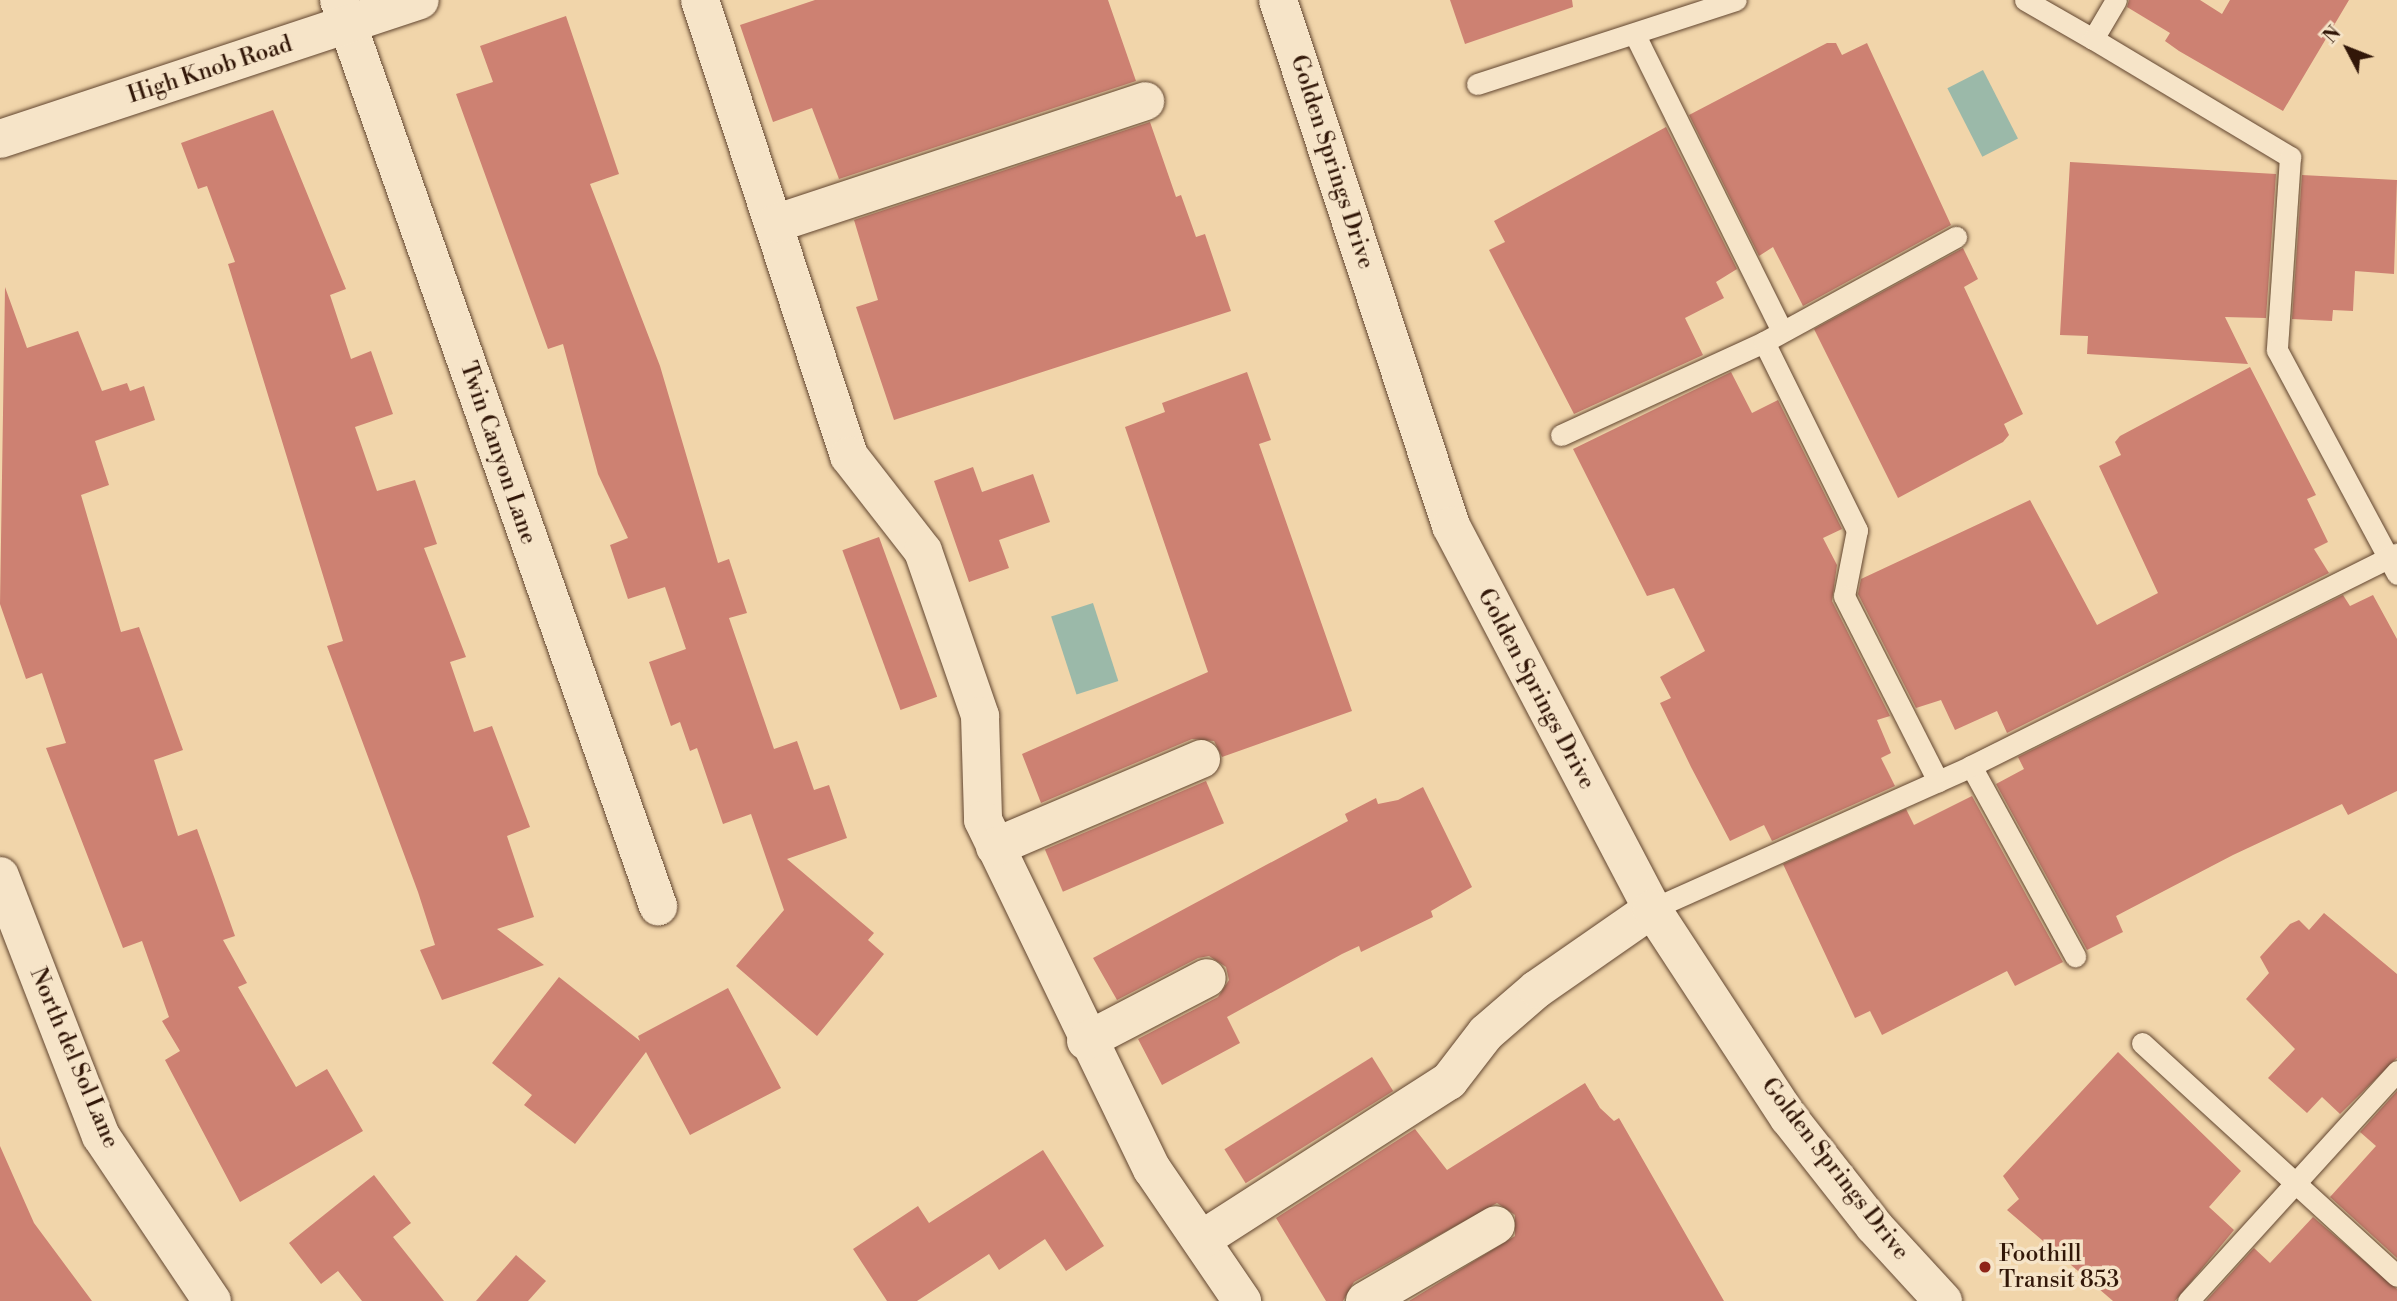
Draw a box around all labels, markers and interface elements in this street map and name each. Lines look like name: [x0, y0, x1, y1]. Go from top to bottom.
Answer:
north arrow: [2313, 14, 2383, 84]
text: N: [2318, 21, 2346, 49]
street label: High Knob Road: [124, 30, 296, 110]
street label: Golden Springs Drive: [1284, 52, 1380, 272]
street label: Twin Canyon Lane: [454, 358, 542, 548]
street label: Golden Springs Drive: [1471, 584, 1601, 794]
street label: North del Sol Lane: [24, 964, 124, 1152]
street label: Golden Springs Drive: [1755, 1073, 1915, 1265]
place label: Foothill Transit 853: [1999, 1240, 2119, 1294]
marker: Foothill Transit 853: [1977, 1259, 1993, 1275]

